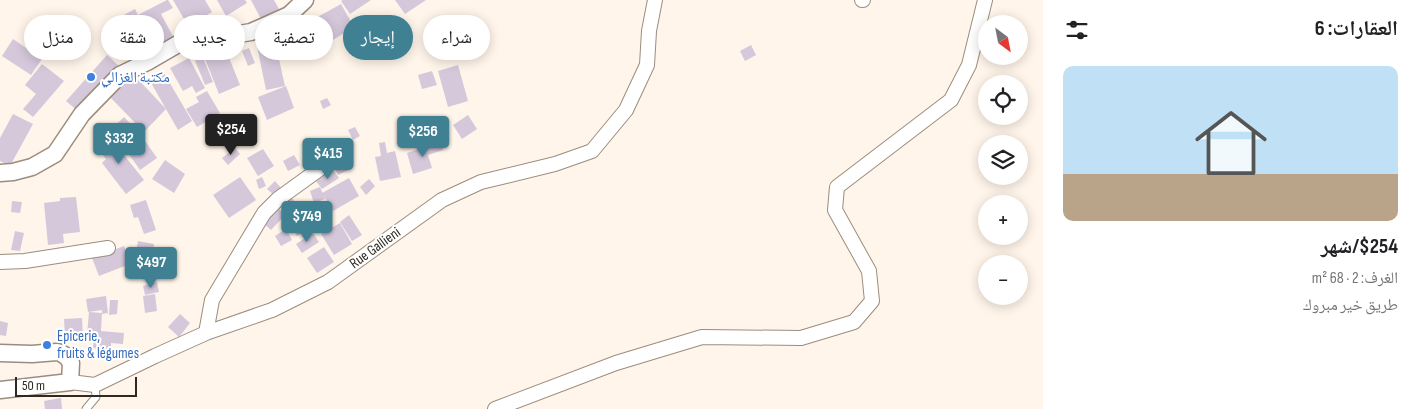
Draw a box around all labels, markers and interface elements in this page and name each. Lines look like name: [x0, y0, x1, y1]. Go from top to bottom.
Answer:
chip: منزل: [24, 15, 91, 60]
chip: شقة: [101, 15, 164, 60]
chip: جديد: [174, 15, 245, 60]
chip: تصفية: [255, 15, 333, 60]
chip: إيجار: [343, 15, 413, 60]
chip: شراء: [423, 15, 490, 60]
north arrow: [978, 15, 1028, 65]
map controls: [978, 15, 1028, 305]
icon: filters: [1063, 16, 1091, 44]
text: العقارات: 6: [1315, 16, 1398, 41]
place label: مكتبة الغزالي: [101, 68, 170, 88]
marker: مكتبة الغزالي: [85, 71, 97, 83]
button: locate: [978, 75, 1028, 125]
icon: home: [1186, 98, 1276, 188]
pin: $254: [201, 114, 261, 156]
pin: $256: [393, 116, 453, 158]
text: $254: [216, 120, 246, 139]
pin: $332: [89, 122, 149, 165]
text: $256: [408, 122, 438, 141]
text: $332: [104, 129, 134, 148]
button: layers: [978, 135, 1028, 185]
pin: $415: [298, 138, 358, 180]
text: $415: [314, 144, 343, 163]
button: +: [978, 195, 1028, 245]
pin: $749: [277, 200, 337, 243]
text: $749: [292, 207, 322, 226]
street label: Rue Gallieni: [346, 223, 405, 273]
text: $254/شهر: [1321, 234, 1398, 259]
pin: $497: [121, 246, 181, 289]
text: $497: [136, 253, 166, 272]
button: −: [978, 255, 1028, 305]
text: الغرف: 2 · 68 m²: [1312, 269, 1398, 288]
text: طريق خير مبروك: [1303, 296, 1398, 315]
place label: Epicerie, fruits & légumes: [57, 327, 139, 363]
marker: Epicerie, fruits & légumes: [41, 339, 53, 351]
scale bar: [15, 374, 138, 397]
text: 50 m: [22, 377, 45, 394]

